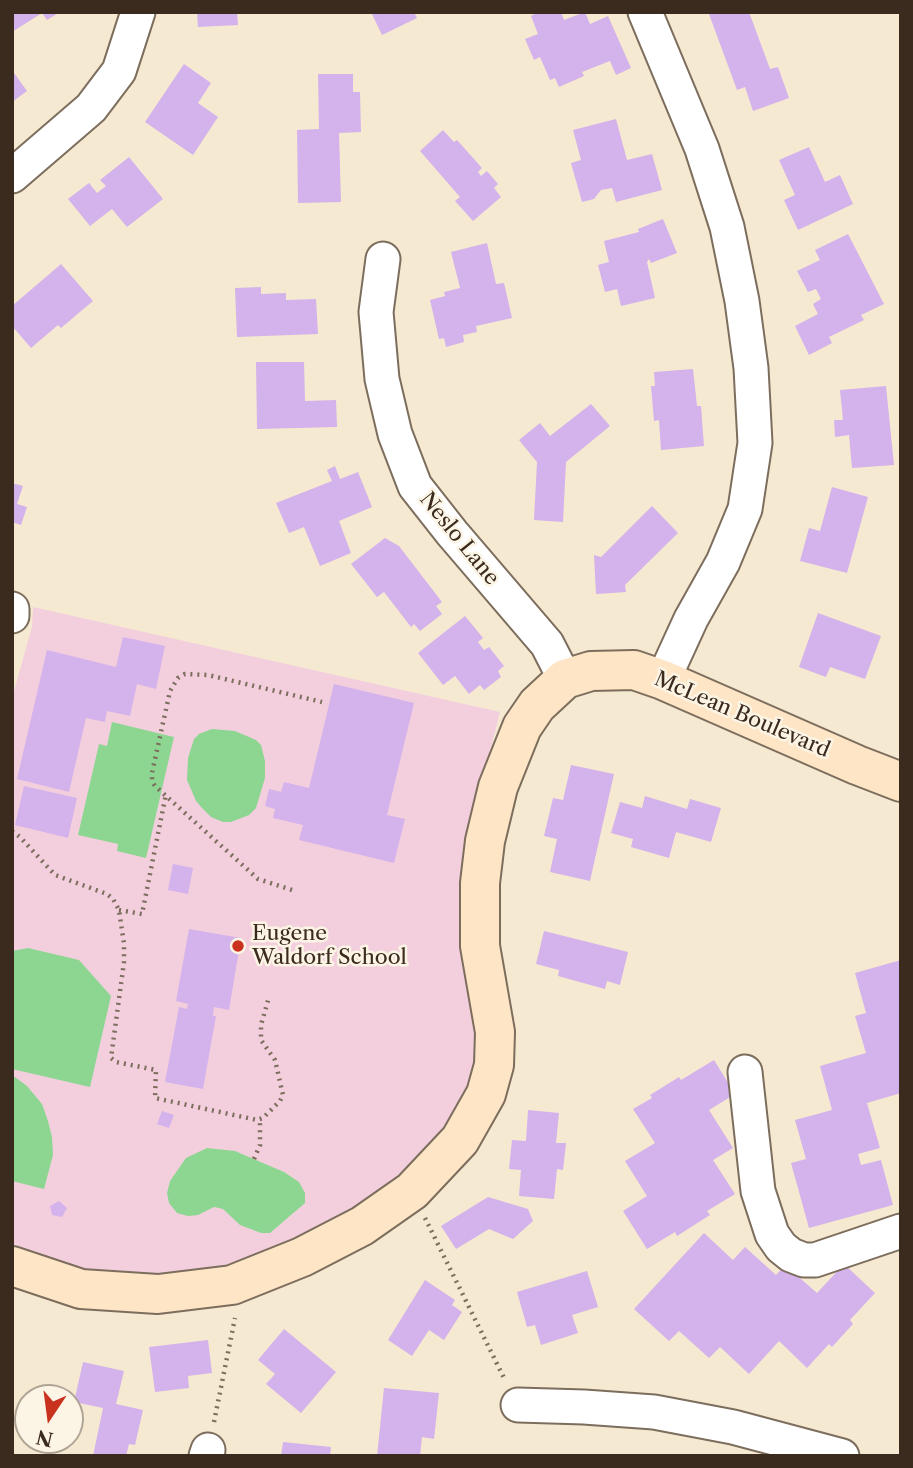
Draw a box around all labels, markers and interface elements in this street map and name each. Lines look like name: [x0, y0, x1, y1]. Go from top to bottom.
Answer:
street label: Neslo Lane: [414, 487, 504, 591]
street label: McLean Boulevard: [650, 667, 834, 763]
place label: Eugene Waldorf School: [252, 921, 407, 971]
marker: Eugene Waldorf School: [230, 938, 246, 954]
north arrow: [14, 1384, 84, 1454]
text: N: [34, 1425, 55, 1451]

